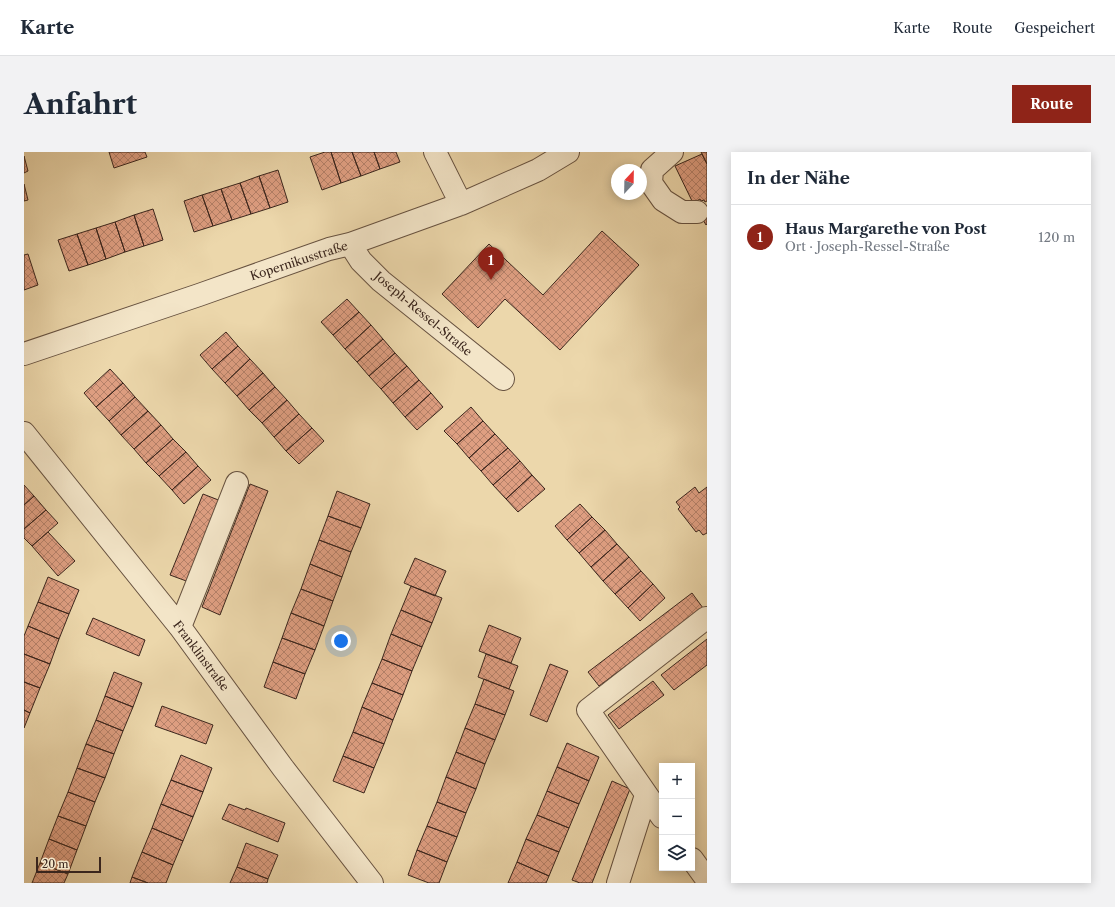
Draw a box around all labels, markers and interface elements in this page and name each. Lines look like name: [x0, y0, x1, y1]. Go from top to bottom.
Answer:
text: Karte: [20, 16, 74, 39]
text: Karte: [893, 19, 930, 37]
text: Route: [952, 19, 992, 37]
text: Gespeichert: [1014, 19, 1095, 37]
button: Route: [1012, 85, 1091, 123]
text: Anfahrt: [24, 87, 137, 121]
north arrow: [611, 164, 647, 200]
text: In der Nähe: [747, 168, 850, 188]
text: Haus Margarethe von Post: [785, 219, 987, 238]
text: 1: [757, 229, 763, 245]
text: 120 m: [1038, 229, 1075, 245]
street label: Kopernikusstraße: [248, 238, 350, 283]
text: Ort · Joseph-Ressel-Straße: [785, 238, 950, 254]
pin: 1: [478, 247, 504, 280]
street label: Joseph-Ressel-Straße: [370, 267, 476, 359]
street label: Franklinstraße: [170, 618, 233, 694]
your location: [331, 631, 351, 651]
map controls: [659, 763, 695, 871]
button: +: [659, 763, 695, 799]
button: −: [659, 799, 695, 835]
button: layers: [659, 835, 695, 871]
scale bar: [36, 855, 101, 874]
text: 20 m: [42, 857, 68, 871]

